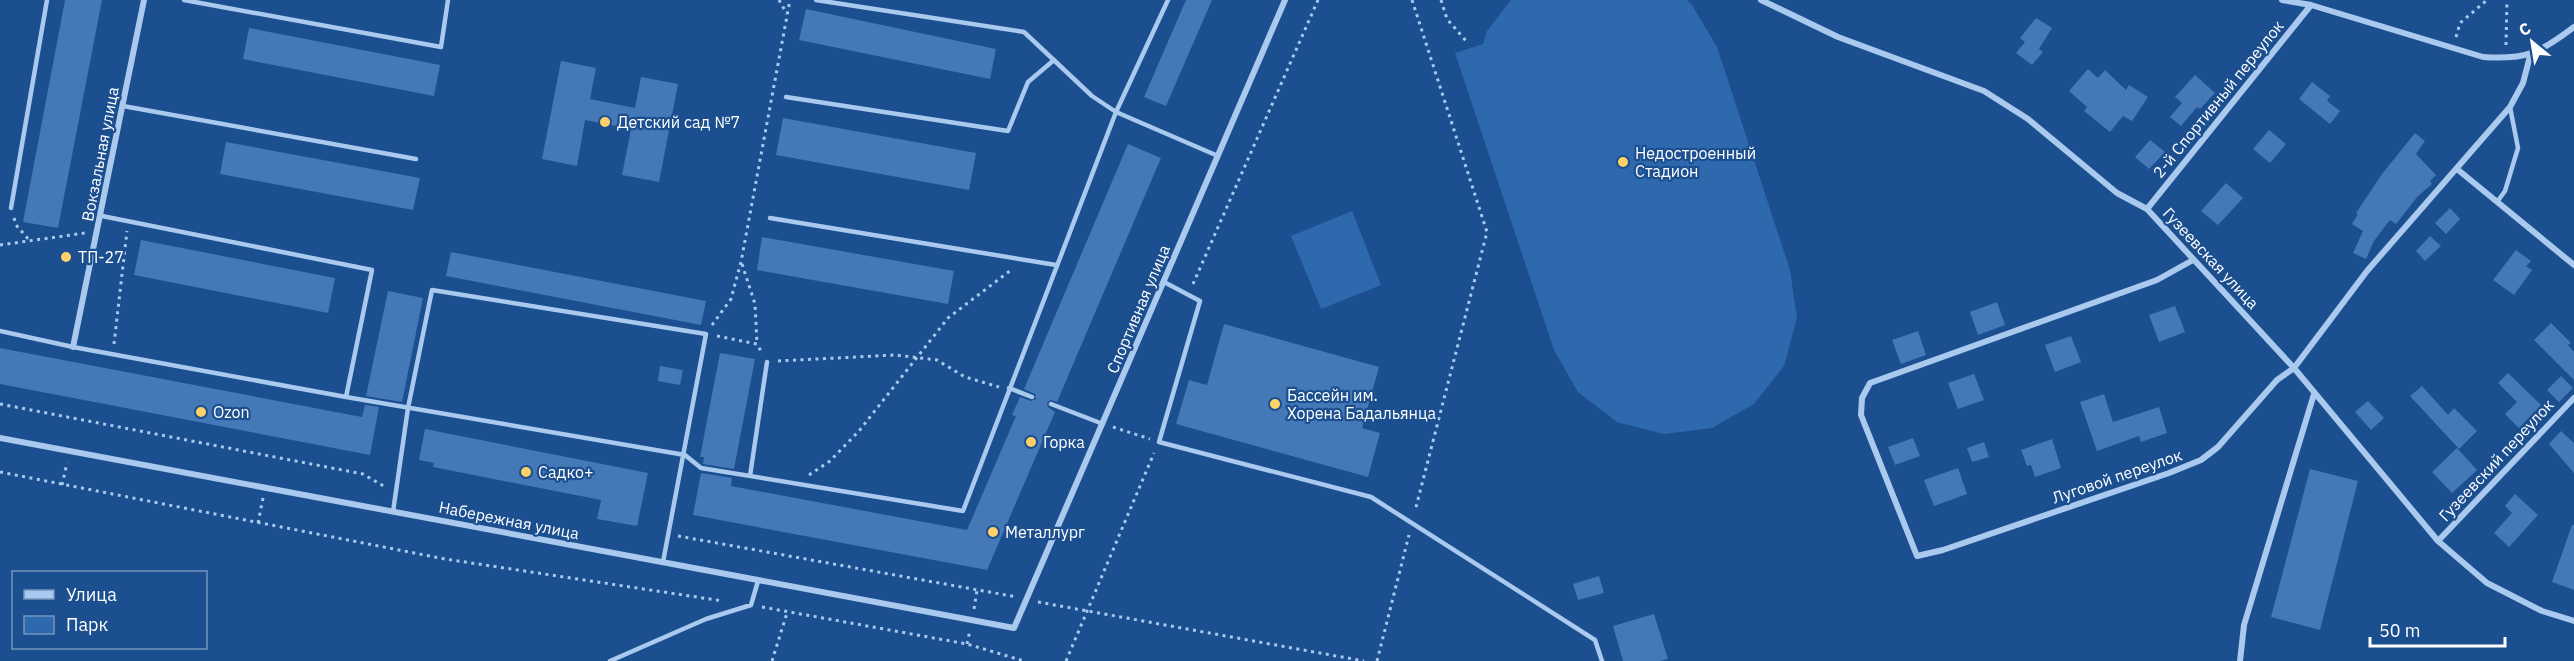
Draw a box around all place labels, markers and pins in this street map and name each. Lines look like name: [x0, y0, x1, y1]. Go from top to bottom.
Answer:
place label: Детский сад №7: [617, 112, 740, 132]
marker: Детский сад №7: [598, 115, 612, 129]
place label: Недостроенный Стадион: [1635, 143, 1756, 181]
marker: Недостроенный Стадион: [1616, 155, 1630, 169]
place label: ТП-27: [78, 247, 124, 267]
marker: ТП-27: [59, 250, 73, 264]
place label: Бассейн им. Хорена Бадальянца: [1287, 385, 1437, 423]
marker: Бассейн им. Хорена Бадальянца: [1268, 397, 1282, 411]
place label: Ozon: [213, 402, 250, 422]
marker: Ozon: [194, 405, 208, 419]
place label: Горка: [1043, 432, 1085, 452]
marker: Горка: [1024, 435, 1038, 449]
place label: Садко+: [538, 462, 594, 482]
marker: Садко+: [519, 465, 533, 479]
place label: Металлург: [1005, 522, 1085, 542]
marker: Металлург: [986, 525, 1000, 539]

